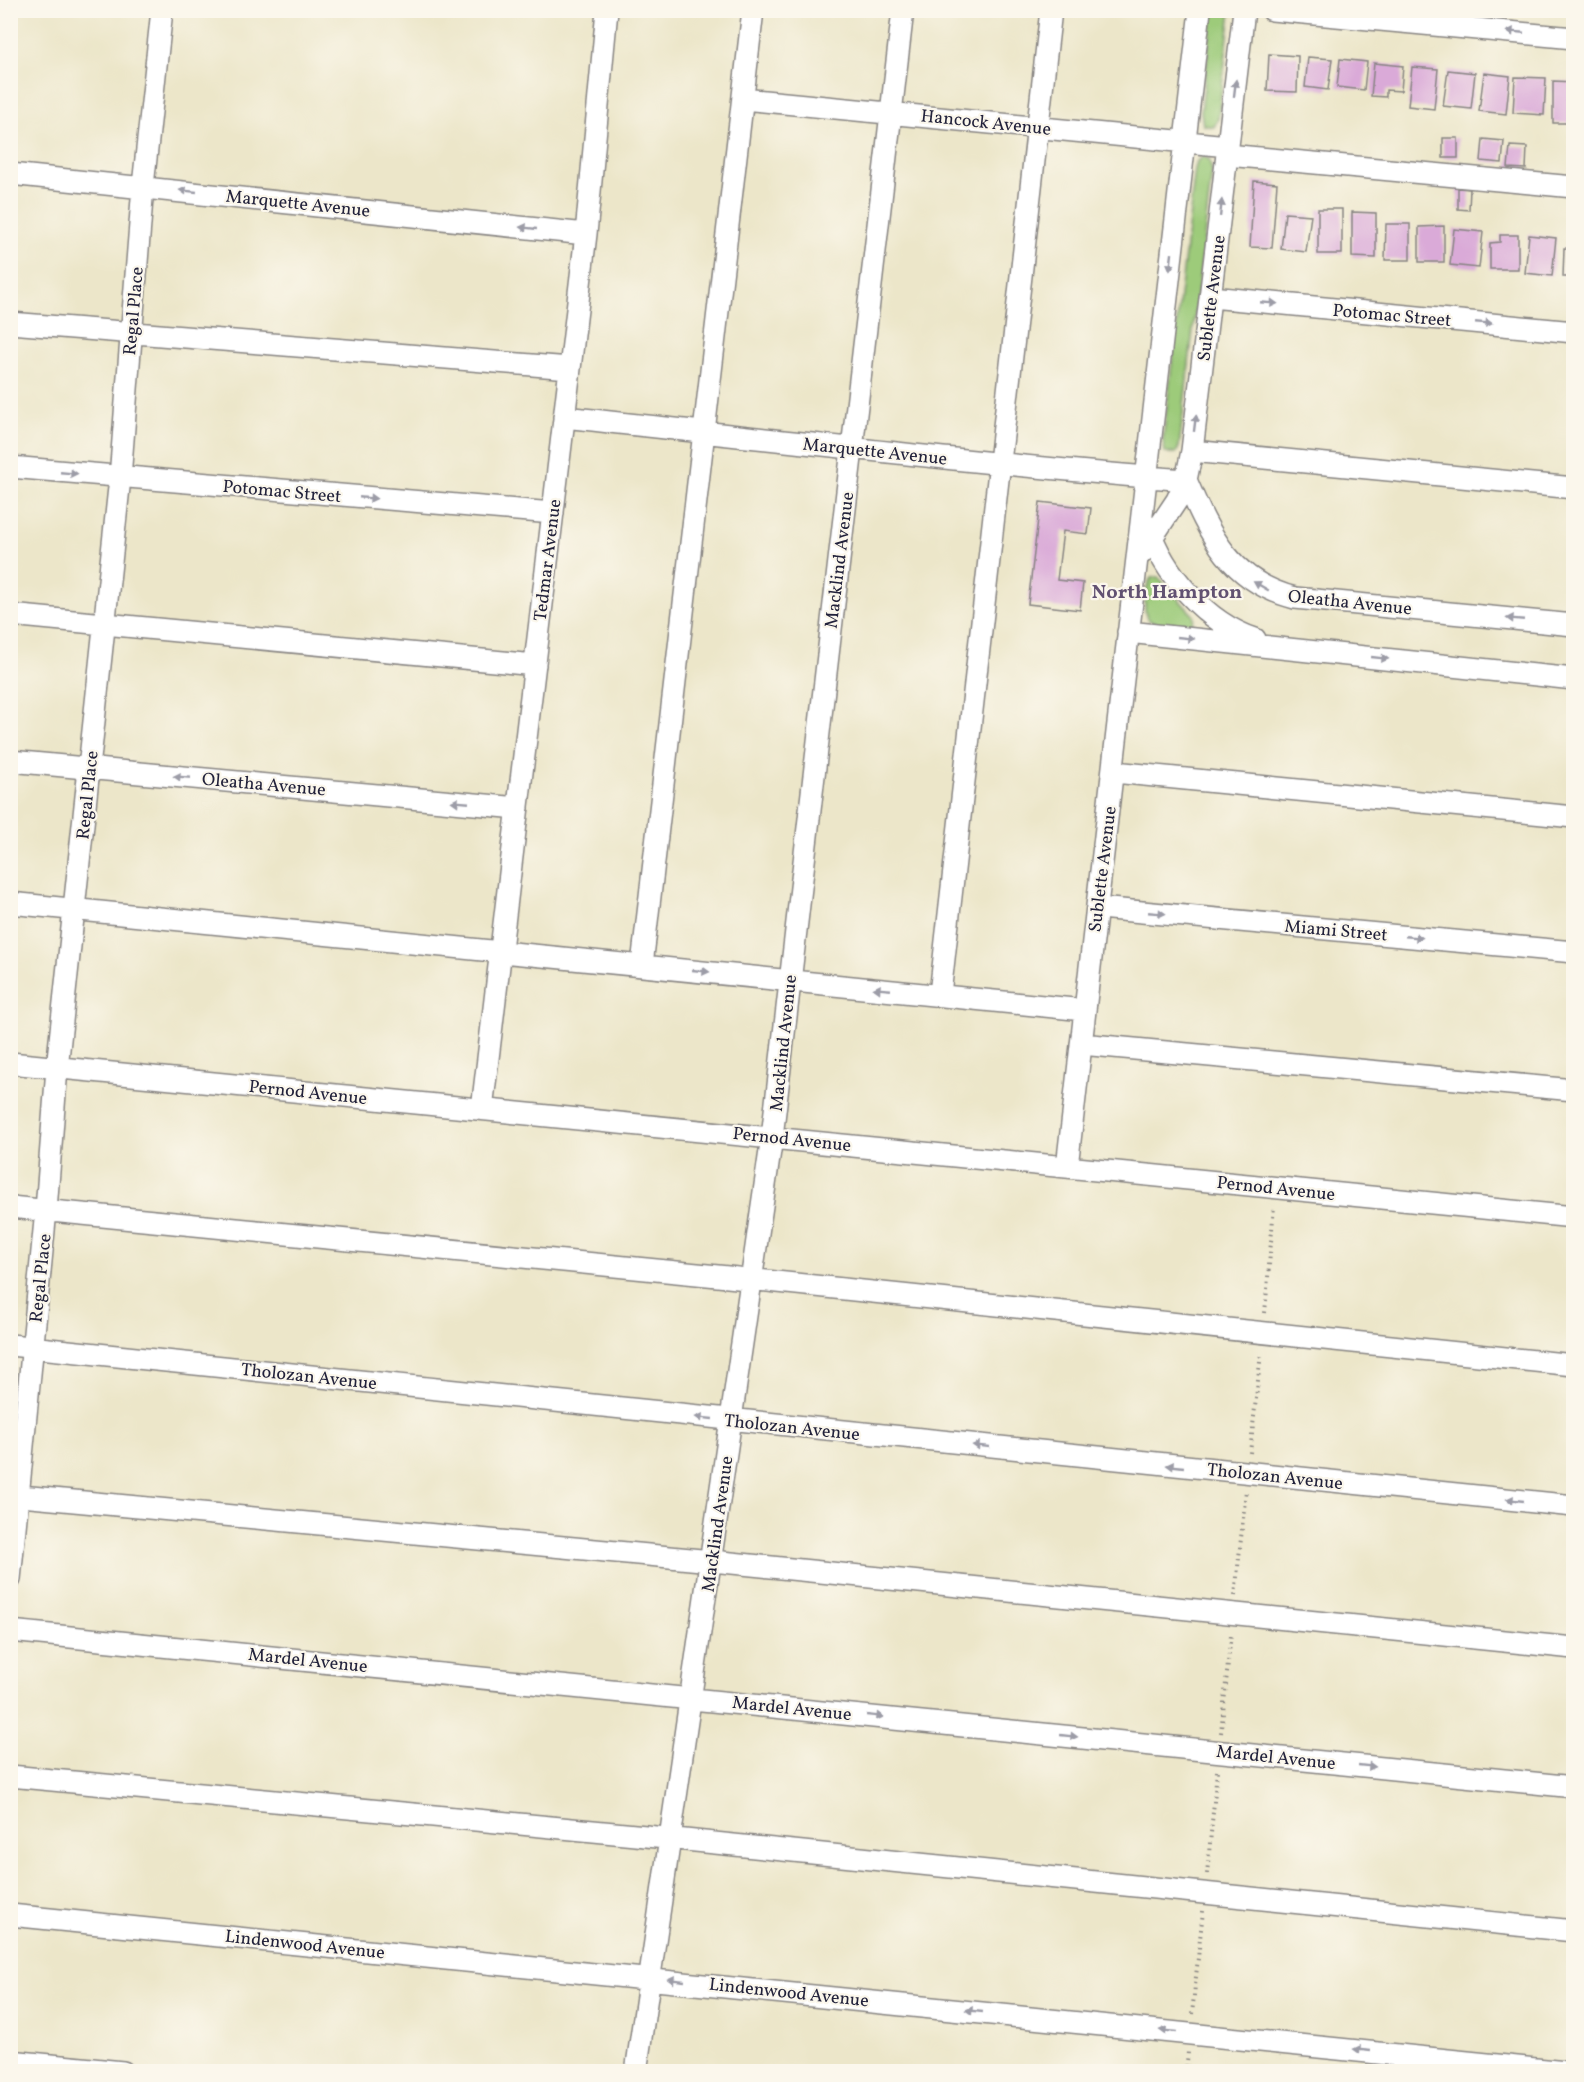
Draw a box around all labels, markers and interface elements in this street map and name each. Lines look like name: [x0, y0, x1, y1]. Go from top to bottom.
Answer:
one-way arrow: [1506, 27, 1525, 37]
one-way arrow: [1230, 78, 1240, 97]
street label: Hancock Avenue: [920, 104, 1052, 143]
street label: Marquette Avenue: [224, 184, 371, 225]
one-way arrow: [178, 186, 197, 196]
one-way arrow: [1216, 199, 1226, 218]
one-way arrow: [518, 223, 537, 233]
street label: Sublette Avenue: [1192, 234, 1233, 363]
one-way arrow: [1166, 253, 1176, 272]
street label: Regal Place: [118, 266, 151, 357]
one-way arrow: [1260, 298, 1279, 308]
street label: Potomac Street: [1331, 299, 1452, 334]
one-way arrow: [1475, 318, 1494, 328]
one-way arrow: [1191, 413, 1200, 432]
street label: Marquette Avenue: [801, 432, 948, 473]
one-way arrow: [59, 468, 78, 478]
street label: Potomac Street: [221, 475, 342, 510]
street label: Macklind Avenue: [820, 491, 861, 630]
one-way arrow: [358, 493, 377, 503]
street label: Tedmar Avenue: [529, 498, 568, 623]
district label: North Hampton: [1092, 579, 1242, 607]
one-way arrow: [1252, 581, 1269, 591]
street label: Oleatha Avenue: [1287, 585, 1413, 622]
one-way arrow: [1506, 614, 1525, 624]
one-way arrow: [1177, 633, 1196, 643]
one-way arrow: [1371, 653, 1390, 663]
street label: Regal Place: [71, 750, 106, 841]
street label: Oleatha Avenue: [201, 768, 327, 803]
one-way arrow: [172, 772, 191, 782]
one-way arrow: [450, 797, 469, 807]
street label: Sublette Avenue: [1083, 805, 1124, 934]
one-way arrow: [1147, 908, 1166, 918]
street label: Miami Street: [1283, 915, 1388, 948]
one-way arrow: [1404, 932, 1423, 942]
one-way arrow: [691, 966, 710, 976]
street label: Macklind Avenue: [765, 974, 804, 1113]
one-way arrow: [873, 984, 892, 994]
street label: Pernod Avenue: [247, 1075, 368, 1112]
street label: Pernod Avenue: [731, 1122, 852, 1159]
street label: Pernod Avenue: [1215, 1171, 1336, 1208]
street label: Regal Place: [24, 1233, 59, 1324]
street label: Tholozan Avenue: [240, 1358, 378, 1397]
street label: Tholozan Avenue: [723, 1409, 861, 1448]
one-way arrow: [694, 1413, 713, 1422]
one-way arrow: [972, 1441, 991, 1451]
street label: Macklind Avenue: [697, 1454, 740, 1594]
street label: Tholozan Avenue: [1206, 1458, 1344, 1497]
one-way arrow: [1166, 1461, 1185, 1471]
one-way arrow: [1506, 1495, 1525, 1505]
street label: Mardel Avenue: [247, 1643, 369, 1680]
street label: Mardel Avenue: [731, 1691, 853, 1728]
one-way arrow: [865, 1711, 884, 1721]
one-way arrow: [1059, 1731, 1078, 1741]
street label: Mardel Avenue: [1215, 1740, 1337, 1777]
one-way arrow: [1358, 1761, 1377, 1771]
street label: Lindenwood Avenue: [224, 1925, 386, 1966]
street label: Lindenwood Avenue: [708, 1973, 870, 2014]
one-way arrow: [666, 1975, 685, 1985]
one-way arrow: [964, 2006, 983, 2016]
one-way arrow: [1158, 2026, 1177, 2035]
one-way arrow: [1352, 2046, 1371, 2055]

